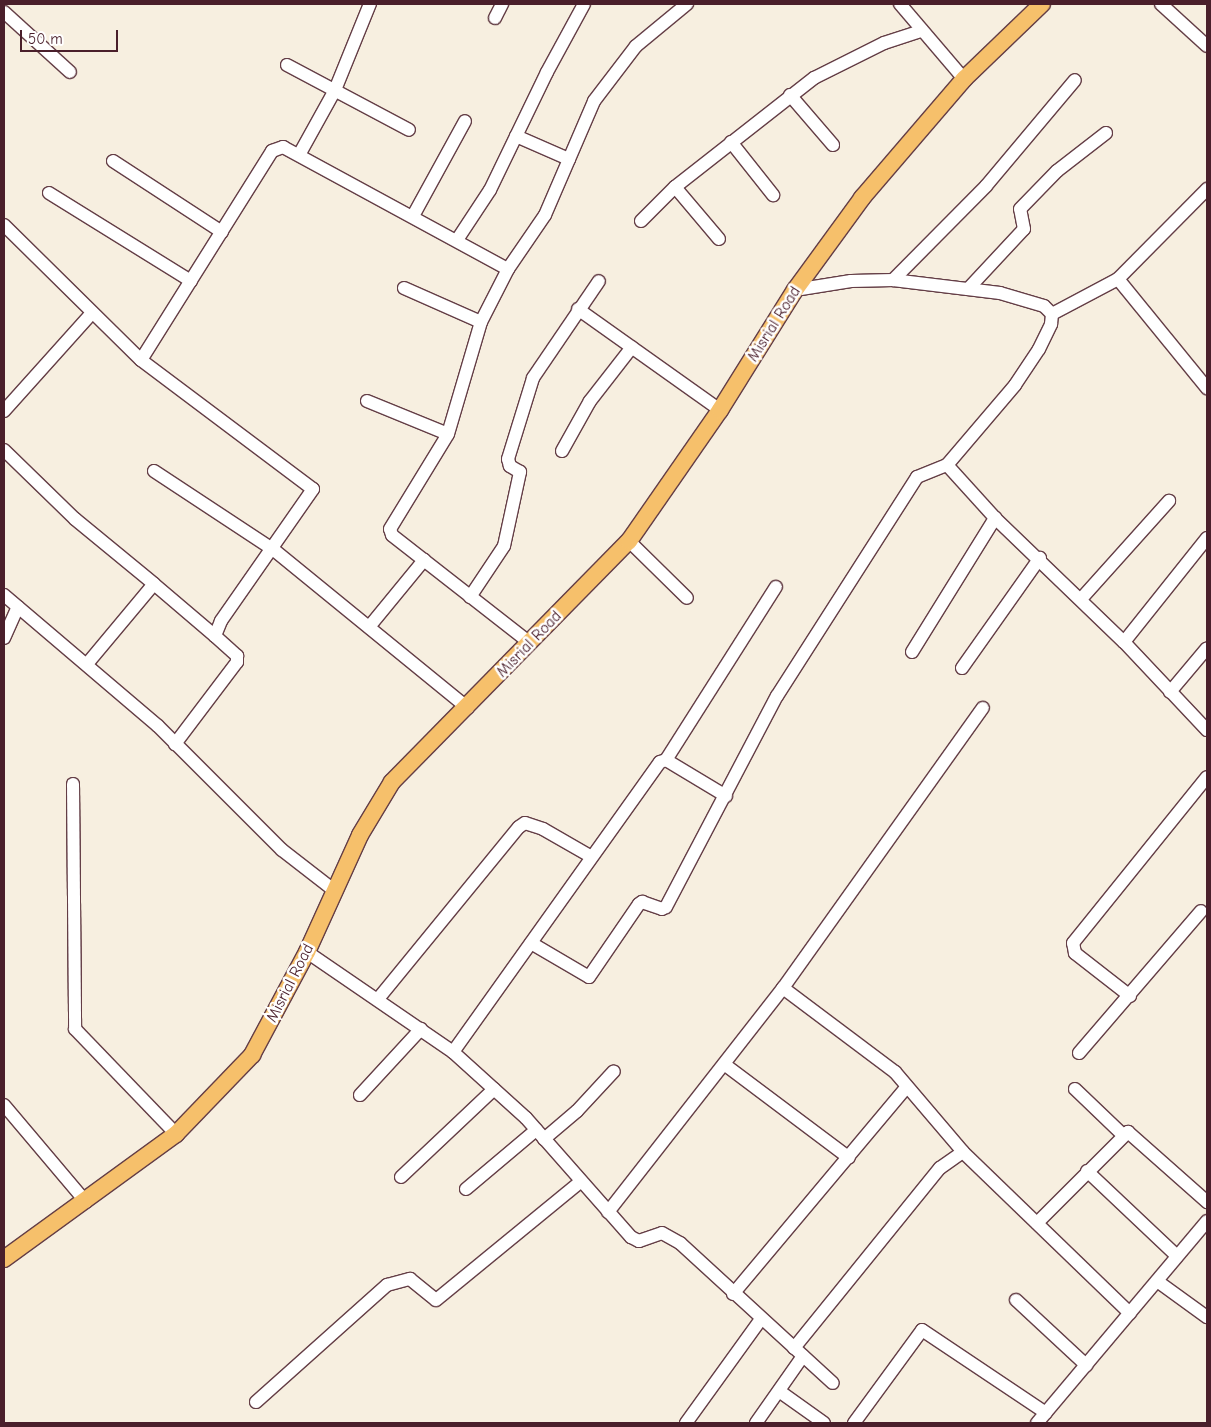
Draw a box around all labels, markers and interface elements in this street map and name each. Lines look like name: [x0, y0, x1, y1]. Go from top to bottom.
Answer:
scale bar: [22, 20, 120, 52]
text: 50 m: [28, 30, 63, 48]
street label: Misrial Road: [743, 283, 805, 365]
street label: Misrial Road: [492, 607, 566, 681]
street label: Misrial Road: [262, 941, 318, 1025]

